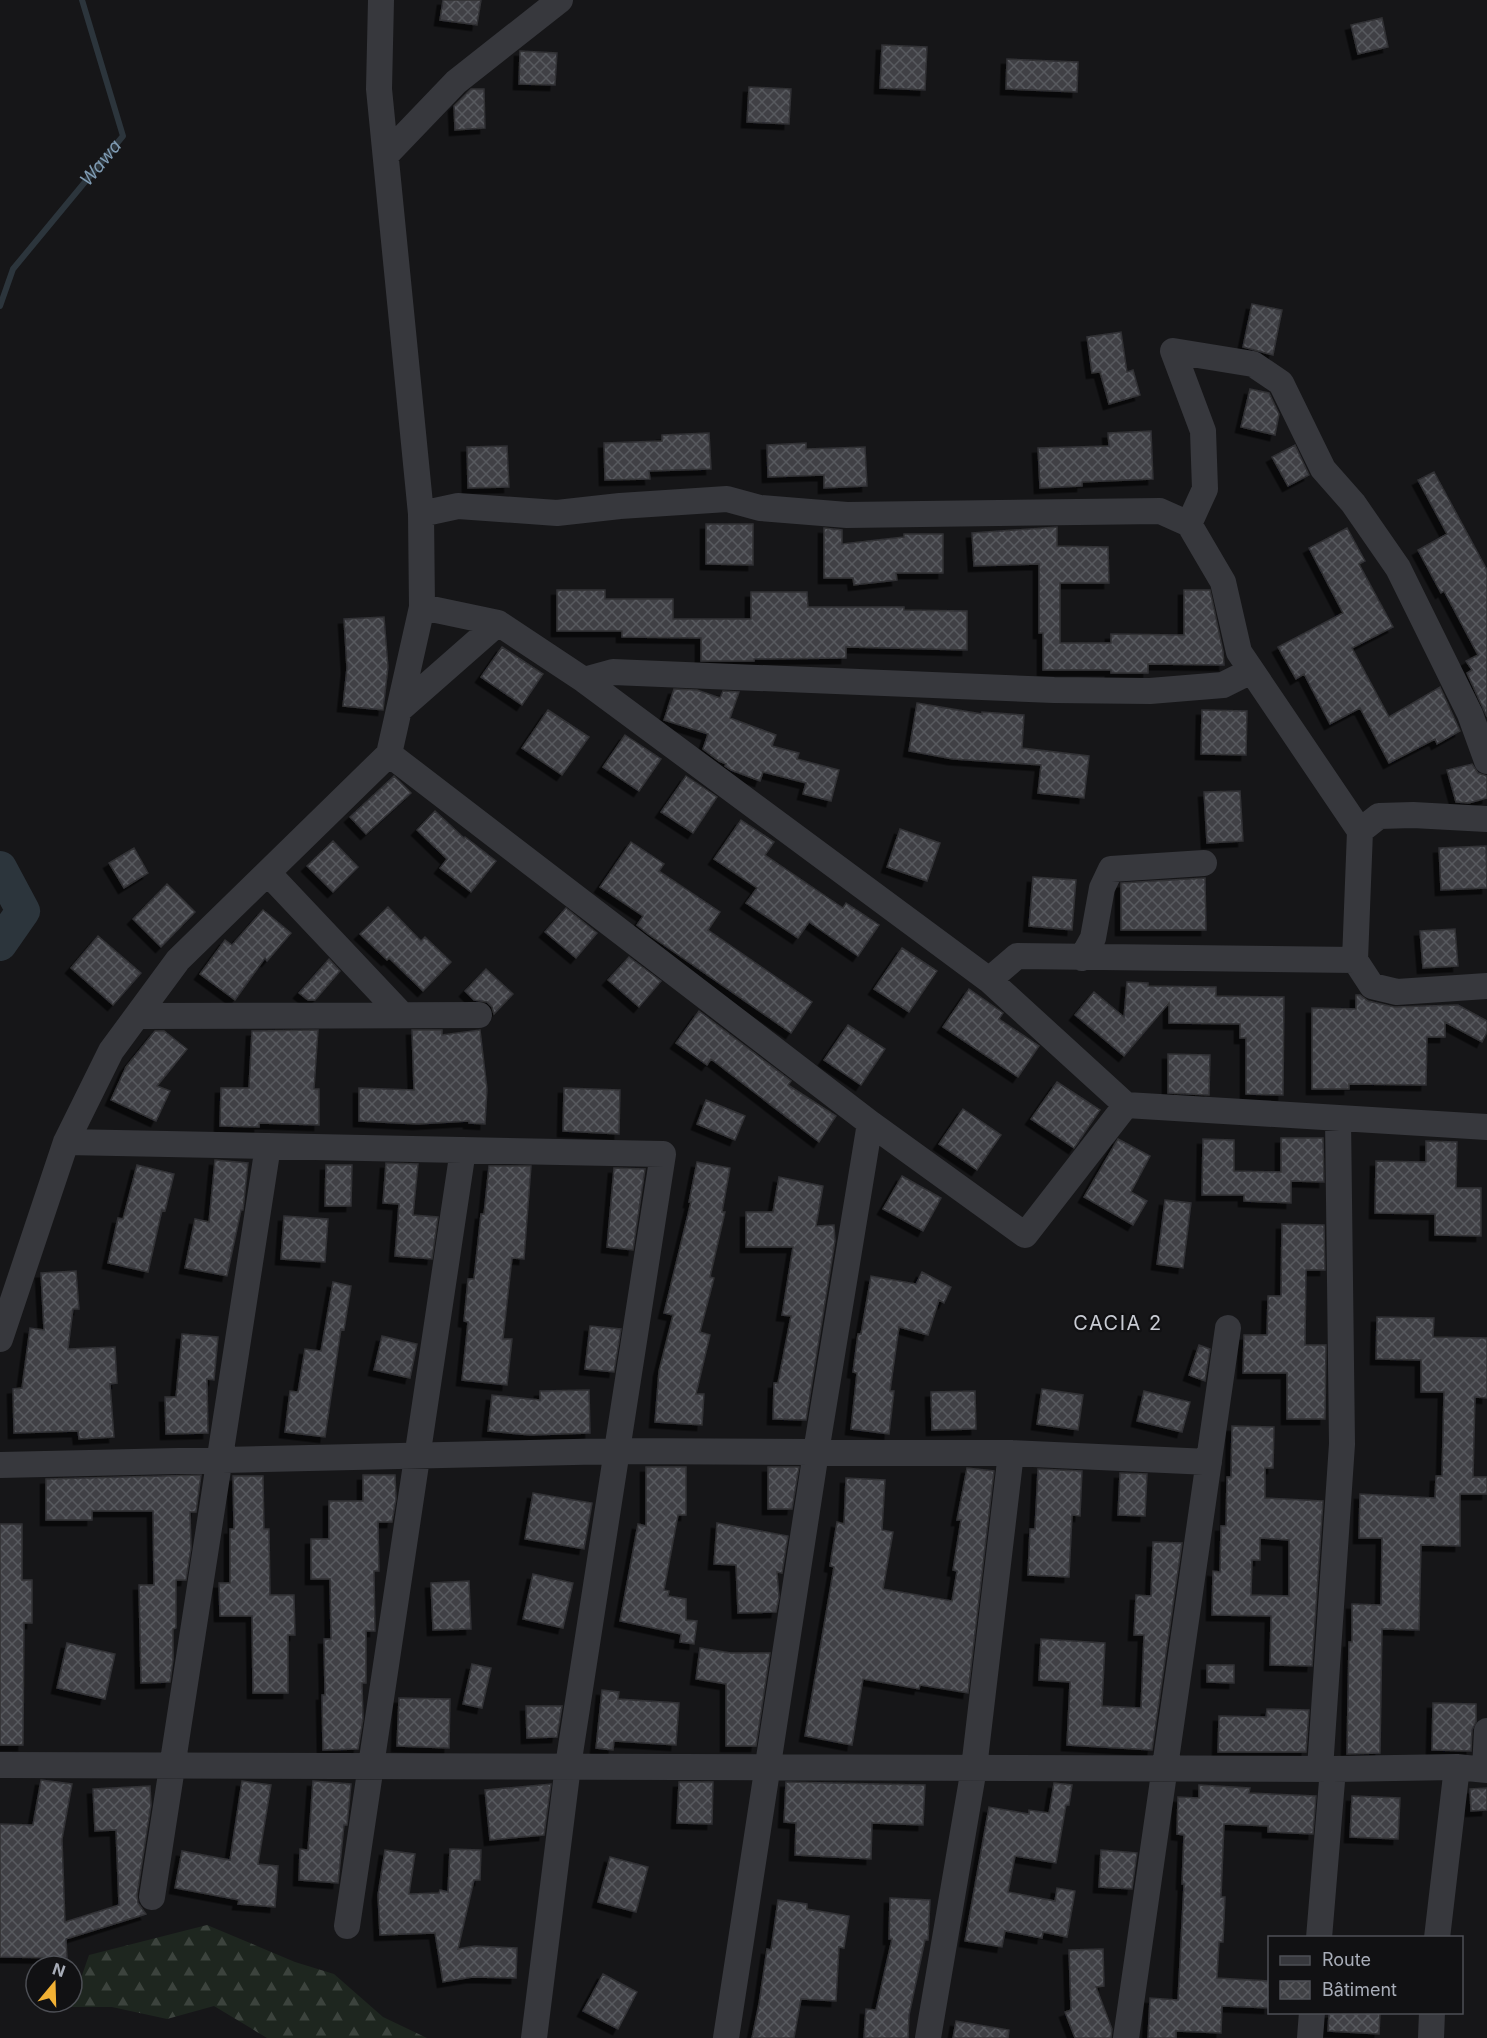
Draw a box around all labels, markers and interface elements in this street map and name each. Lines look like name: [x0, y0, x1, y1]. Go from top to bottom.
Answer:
water label: Wawa: [75, 135, 126, 190]
district label: CACIA 2: [1073, 1311, 1163, 1335]
legend: [1268, 1936, 1463, 2014]
text: Route: [1322, 1949, 1371, 1970]
north arrow: [24, 1954, 84, 2014]
text: N: [50, 1958, 68, 1981]
text: Bâtiment: [1322, 1979, 1397, 2000]

